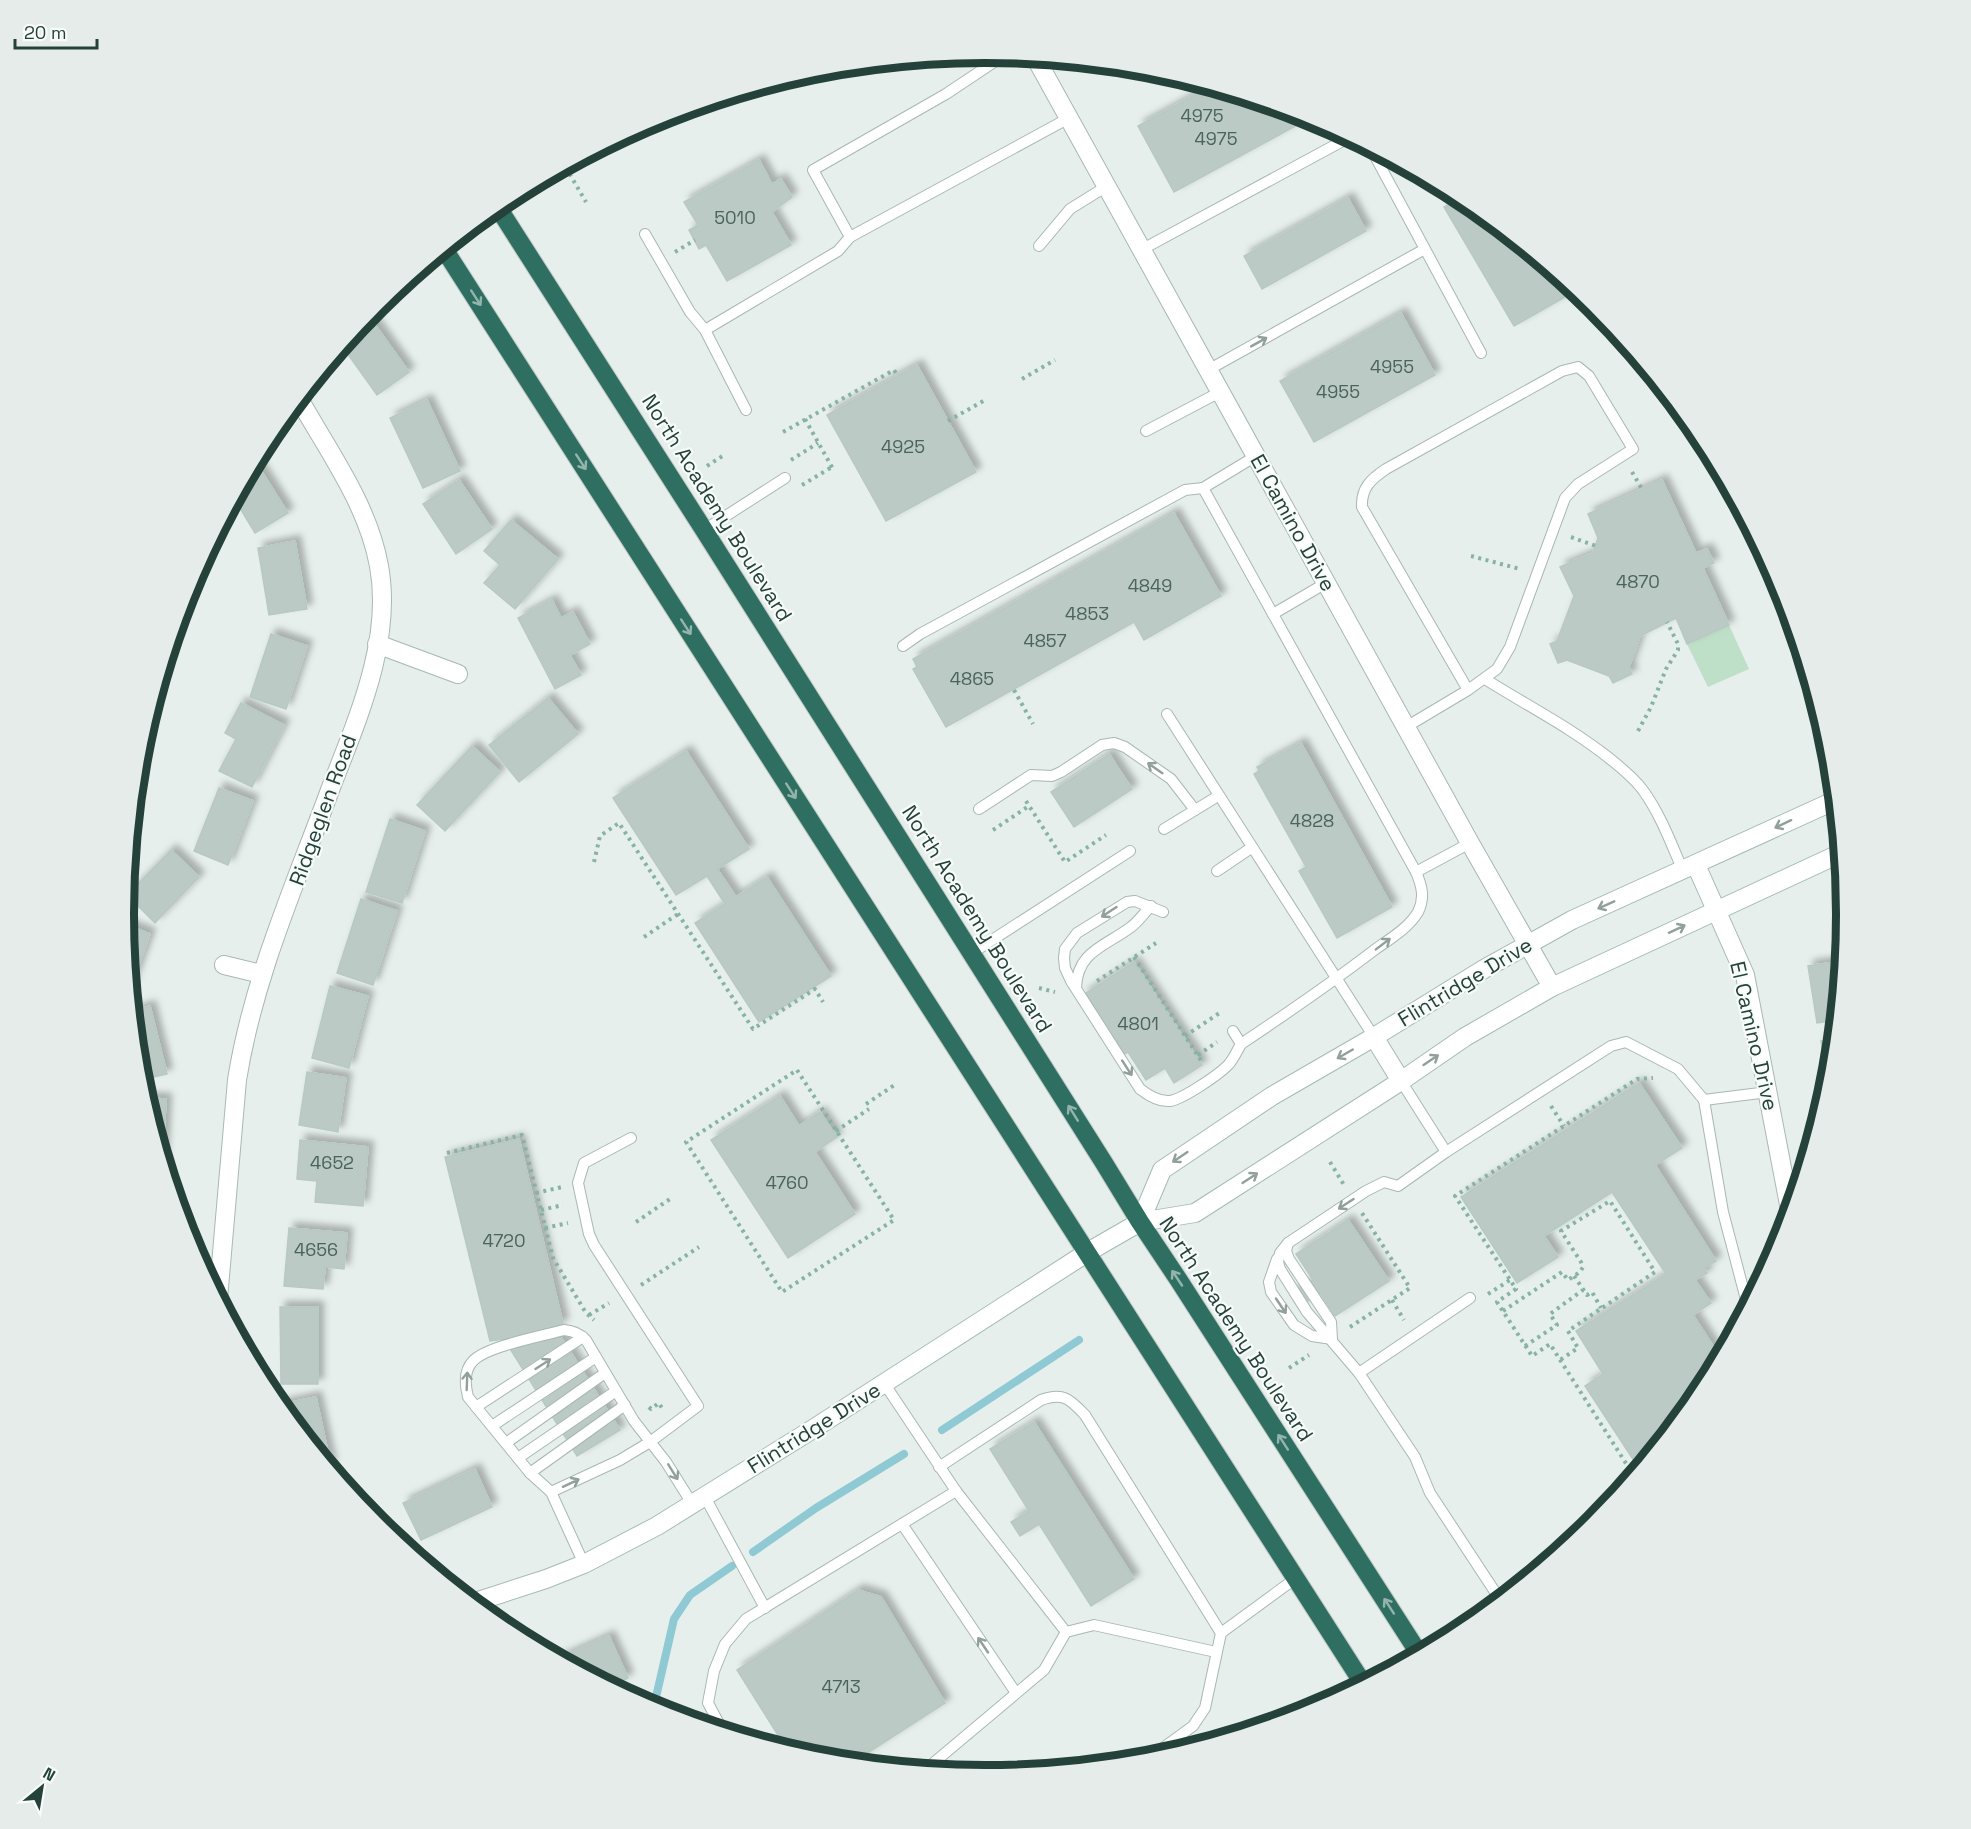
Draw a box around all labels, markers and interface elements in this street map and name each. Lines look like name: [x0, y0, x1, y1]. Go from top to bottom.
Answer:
scale bar: [15, 12, 98, 50]
text: 20 m: [24, 21, 67, 44]
house number: 4975: [1181, 104, 1223, 127]
house number: 4975: [1195, 127, 1237, 150]
house number: 5010: [714, 206, 756, 229]
one-way arrow: [470, 289, 482, 306]
one-way arrow: [1250, 336, 1267, 348]
house number: 4955: [1370, 355, 1414, 378]
house number: 4955: [1316, 380, 1360, 403]
street label: North Academy Boulevard: [636, 389, 799, 626]
house number: 4925: [881, 435, 925, 458]
street label: El Camino Drive: [1245, 449, 1342, 596]
one-way arrow: [575, 454, 587, 470]
house number: 4870: [1616, 570, 1660, 593]
house number: 4849: [1128, 574, 1172, 597]
house number: 4853: [1065, 602, 1109, 625]
one-way arrow: [680, 618, 692, 635]
house number: 4857: [1023, 629, 1067, 652]
house number: 4865: [950, 667, 994, 690]
street label: Ridgeglen Road: [283, 731, 362, 889]
one-way arrow: [1147, 762, 1163, 774]
one-way arrow: [785, 782, 797, 799]
street label: North Academy Boulevard: [896, 800, 1059, 1037]
house number: 4828: [1290, 809, 1334, 832]
one-way arrow: [1775, 819, 1793, 831]
one-way arrow: [1597, 900, 1615, 911]
one-way arrow: [1102, 906, 1118, 918]
one-way arrow: [1667, 922, 1685, 934]
street label: Flintridge Drive: [1393, 931, 1537, 1032]
one-way arrow: [1375, 938, 1391, 951]
street label: El Camino Drive: [1724, 958, 1785, 1113]
house number: 4801: [1117, 1012, 1159, 1035]
one-way arrow: [1337, 1048, 1354, 1060]
one-way arrow: [1422, 1054, 1439, 1066]
one-way arrow: [1121, 1059, 1133, 1076]
one-way arrow: [1066, 1105, 1078, 1122]
house number: 4652: [310, 1151, 354, 1174]
one-way arrow: [1173, 1151, 1189, 1163]
house number: 4760: [765, 1171, 809, 1194]
one-way arrow: [1241, 1171, 1258, 1183]
one-way arrow: [1338, 1198, 1355, 1210]
street label: North Academy Boulevard: [1153, 1211, 1319, 1446]
house number: 4720: [482, 1229, 526, 1252]
house number: 4656: [294, 1238, 338, 1261]
one-way arrow: [1171, 1270, 1183, 1287]
one-way arrow: [1275, 1297, 1287, 1314]
one-way arrow: [534, 1357, 551, 1369]
one-way arrow: [462, 1372, 473, 1392]
street label: Flintridge Drive: [742, 1376, 885, 1479]
one-way arrow: [1277, 1434, 1289, 1451]
one-way arrow: [666, 1464, 679, 1481]
one-way arrow: [561, 1477, 579, 1488]
one-way arrow: [1382, 1597, 1395, 1614]
one-way arrow: [977, 1637, 989, 1653]
house number: 4713: [821, 1675, 861, 1698]
north arrow: [12, 1757, 72, 1817]
text: N: [39, 1763, 59, 1786]

